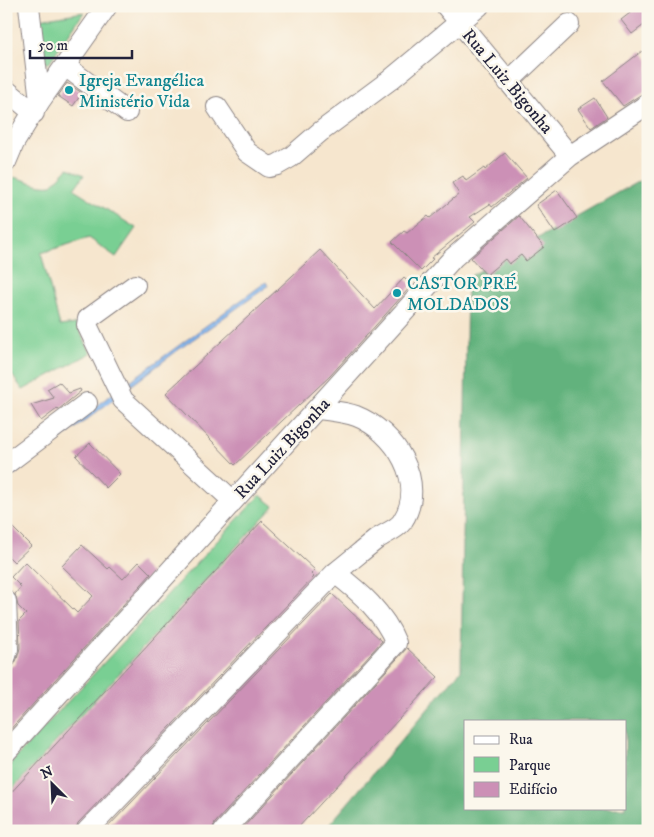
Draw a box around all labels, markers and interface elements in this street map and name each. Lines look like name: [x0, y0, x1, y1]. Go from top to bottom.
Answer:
street label: Rua Luiz Bigonha: [457, 25, 558, 139]
scale bar: [30, 28, 132, 60]
text: 50 m: [38, 36, 68, 55]
place label: Igreja Evangélica Ministério Vida: [79, 70, 205, 113]
marker: Igreja Evangélica Ministério Vida: [63, 84, 75, 96]
place label: CASTOR PRÉ MOLDADOS: [407, 273, 517, 316]
marker: CASTOR PRÉ MOLDADOS: [391, 287, 403, 299]
street label: Rua Luiz Bigonha: [230, 393, 335, 504]
legend: [464, 720, 626, 810]
text: Rua: [509, 730, 533, 749]
text: Parque: [509, 756, 550, 775]
north arrow: [28, 760, 78, 810]
text: N: [38, 762, 56, 784]
text: Edifício: [509, 780, 557, 799]

